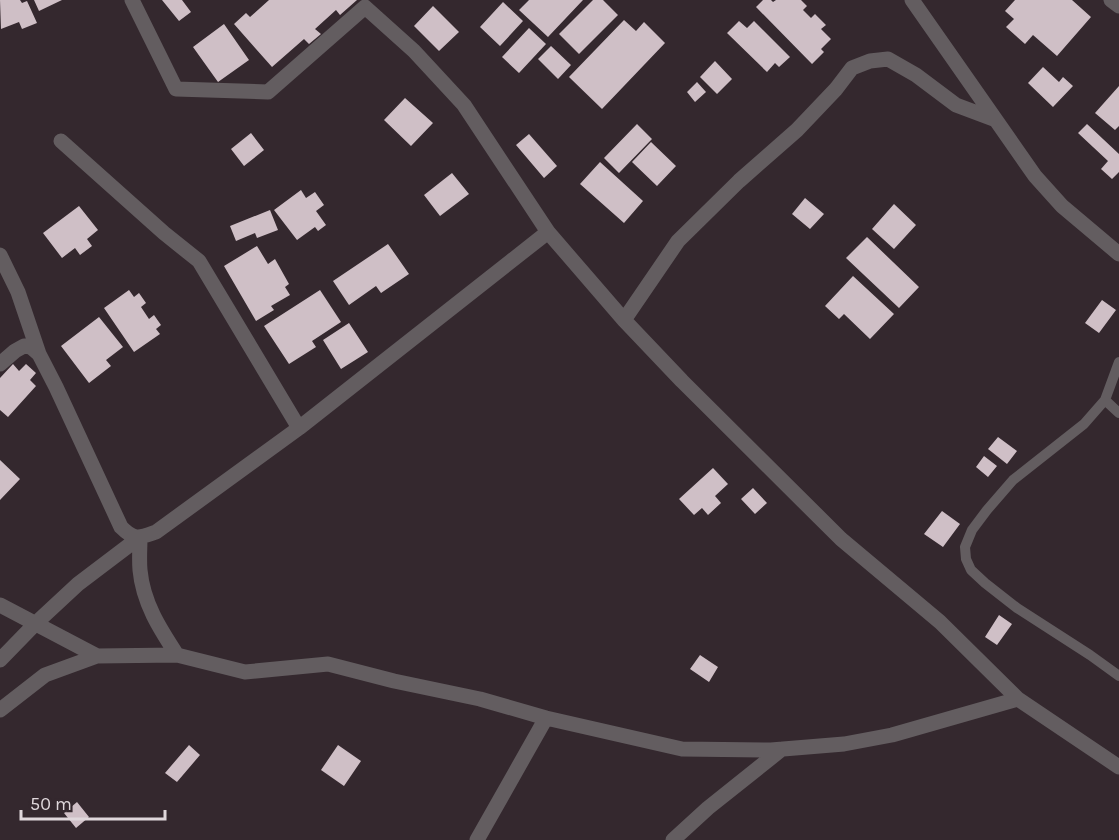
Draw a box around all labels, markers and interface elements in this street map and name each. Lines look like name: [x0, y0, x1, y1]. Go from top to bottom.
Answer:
scale bar: [21, 783, 165, 821]
text: 50 m: [30, 793, 72, 815]

